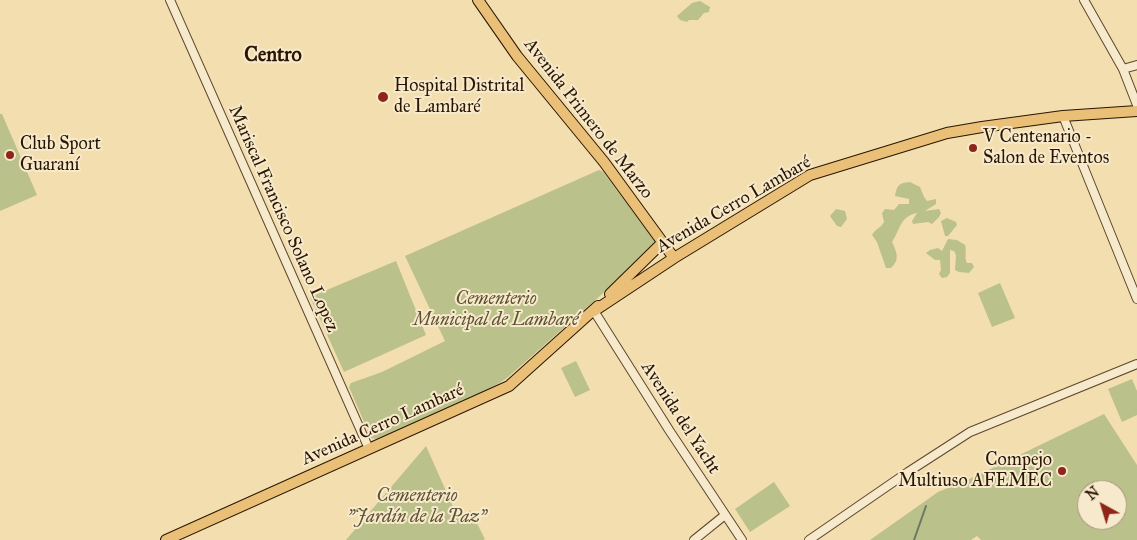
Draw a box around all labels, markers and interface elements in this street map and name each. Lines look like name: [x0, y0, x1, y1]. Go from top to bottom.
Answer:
street label: Avenida Primero de Marzo: [519, 35, 657, 203]
district label: Centro: [244, 44, 302, 68]
place label: Hospital Distrital de Lambaré: [394, 76, 524, 118]
marker: Hospital Distrital de Lambaré: [376, 90, 390, 104]
street label: Mariscal Francisco Solano Lopez: [223, 102, 343, 336]
place label: V Centenario - Salon de Eventos: [983, 127, 1109, 170]
place label: Club Sport Guaraní: [20, 134, 101, 176]
marker: V Centenario - Salon de Eventos: [967, 142, 979, 154]
marker: Club Sport Guaraní: [4, 149, 16, 161]
street label: Avenida Cerro Lambaré: [653, 152, 815, 258]
park label: Cementerio Municipal de Lambaré: [413, 289, 579, 332]
street label: Avenida del Yacht: [636, 358, 724, 478]
street label: Avenida Cerro Lambaré: [299, 380, 467, 470]
place label: Compejo Multiuso AFEMEC: [898, 450, 1052, 492]
marker: Compejo Multiuso AFEMEC: [1056, 465, 1068, 477]
north arrow: [1077, 480, 1127, 530]
text: N: [1083, 483, 1103, 504]
park label: Cementerio "Jardín de la Paz": [347, 486, 487, 528]

